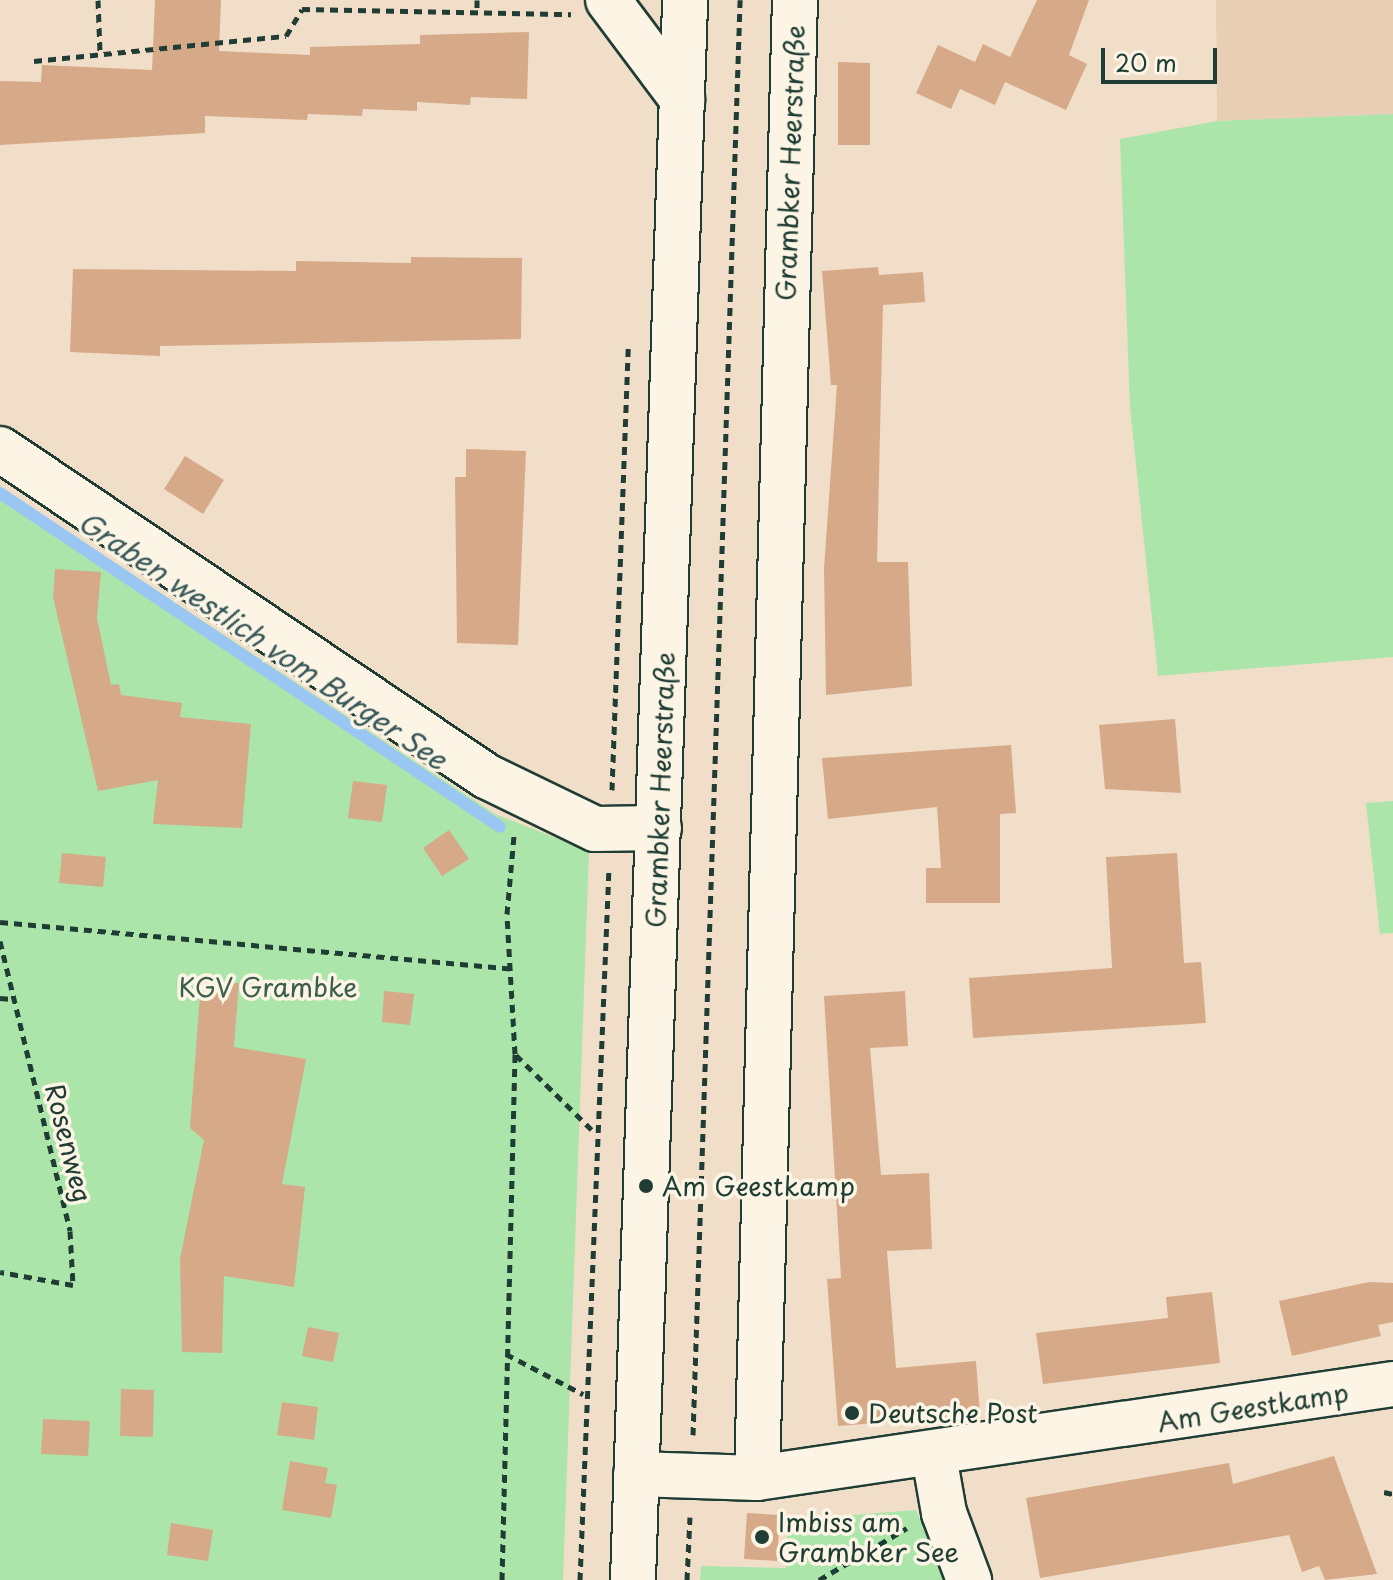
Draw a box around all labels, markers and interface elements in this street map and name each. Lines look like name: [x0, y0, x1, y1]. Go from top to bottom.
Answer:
street label: Grambker Heerstraße: [770, 24, 810, 302]
scale bar: [1105, 32, 1221, 82]
text: 20 m: [1115, 44, 1177, 80]
water label: Graben westlich vom Burger See: [72, 503, 454, 777]
street label: Grambker Heerstraße: [640, 651, 680, 929]
park label: KGV Grambke: [178, 971, 358, 1003]
street label: Rosenweg: [39, 1080, 99, 1206]
place label: Am Geestkamp: [662, 1170, 856, 1202]
marker: Am Geestkamp: [637, 1177, 655, 1195]
street label: Am Geestkamp: [1155, 1376, 1351, 1438]
place label: Deutsche Post: [868, 1397, 1040, 1429]
marker: Deutsche Post: [843, 1404, 861, 1422]
place label: Imbiss am Grambker See: [778, 1506, 959, 1568]
marker: Imbiss am Grambker See: [753, 1528, 771, 1546]

